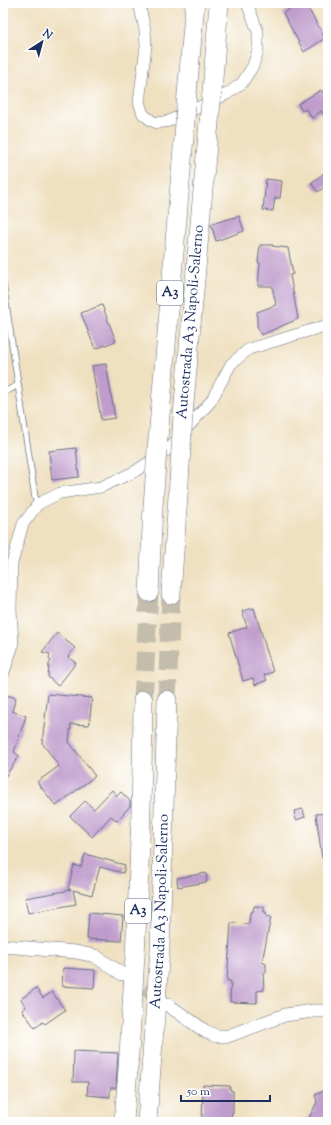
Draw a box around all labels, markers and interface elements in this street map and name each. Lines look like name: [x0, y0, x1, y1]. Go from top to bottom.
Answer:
north arrow: [22, 22, 62, 62]
text: N: [38, 25, 56, 44]
street label: Autostrada A3 Napoli-Salerno: [172, 224, 210, 420]
road number: A3: [157, 281, 183, 305]
street label: Autostrada A3 Napoli-Salerno: [145, 814, 174, 1010]
road number: A3: [125, 899, 151, 923]
scale bar: [181, 1077, 270, 1103]
text: 50 m: [186, 1083, 210, 1101]

